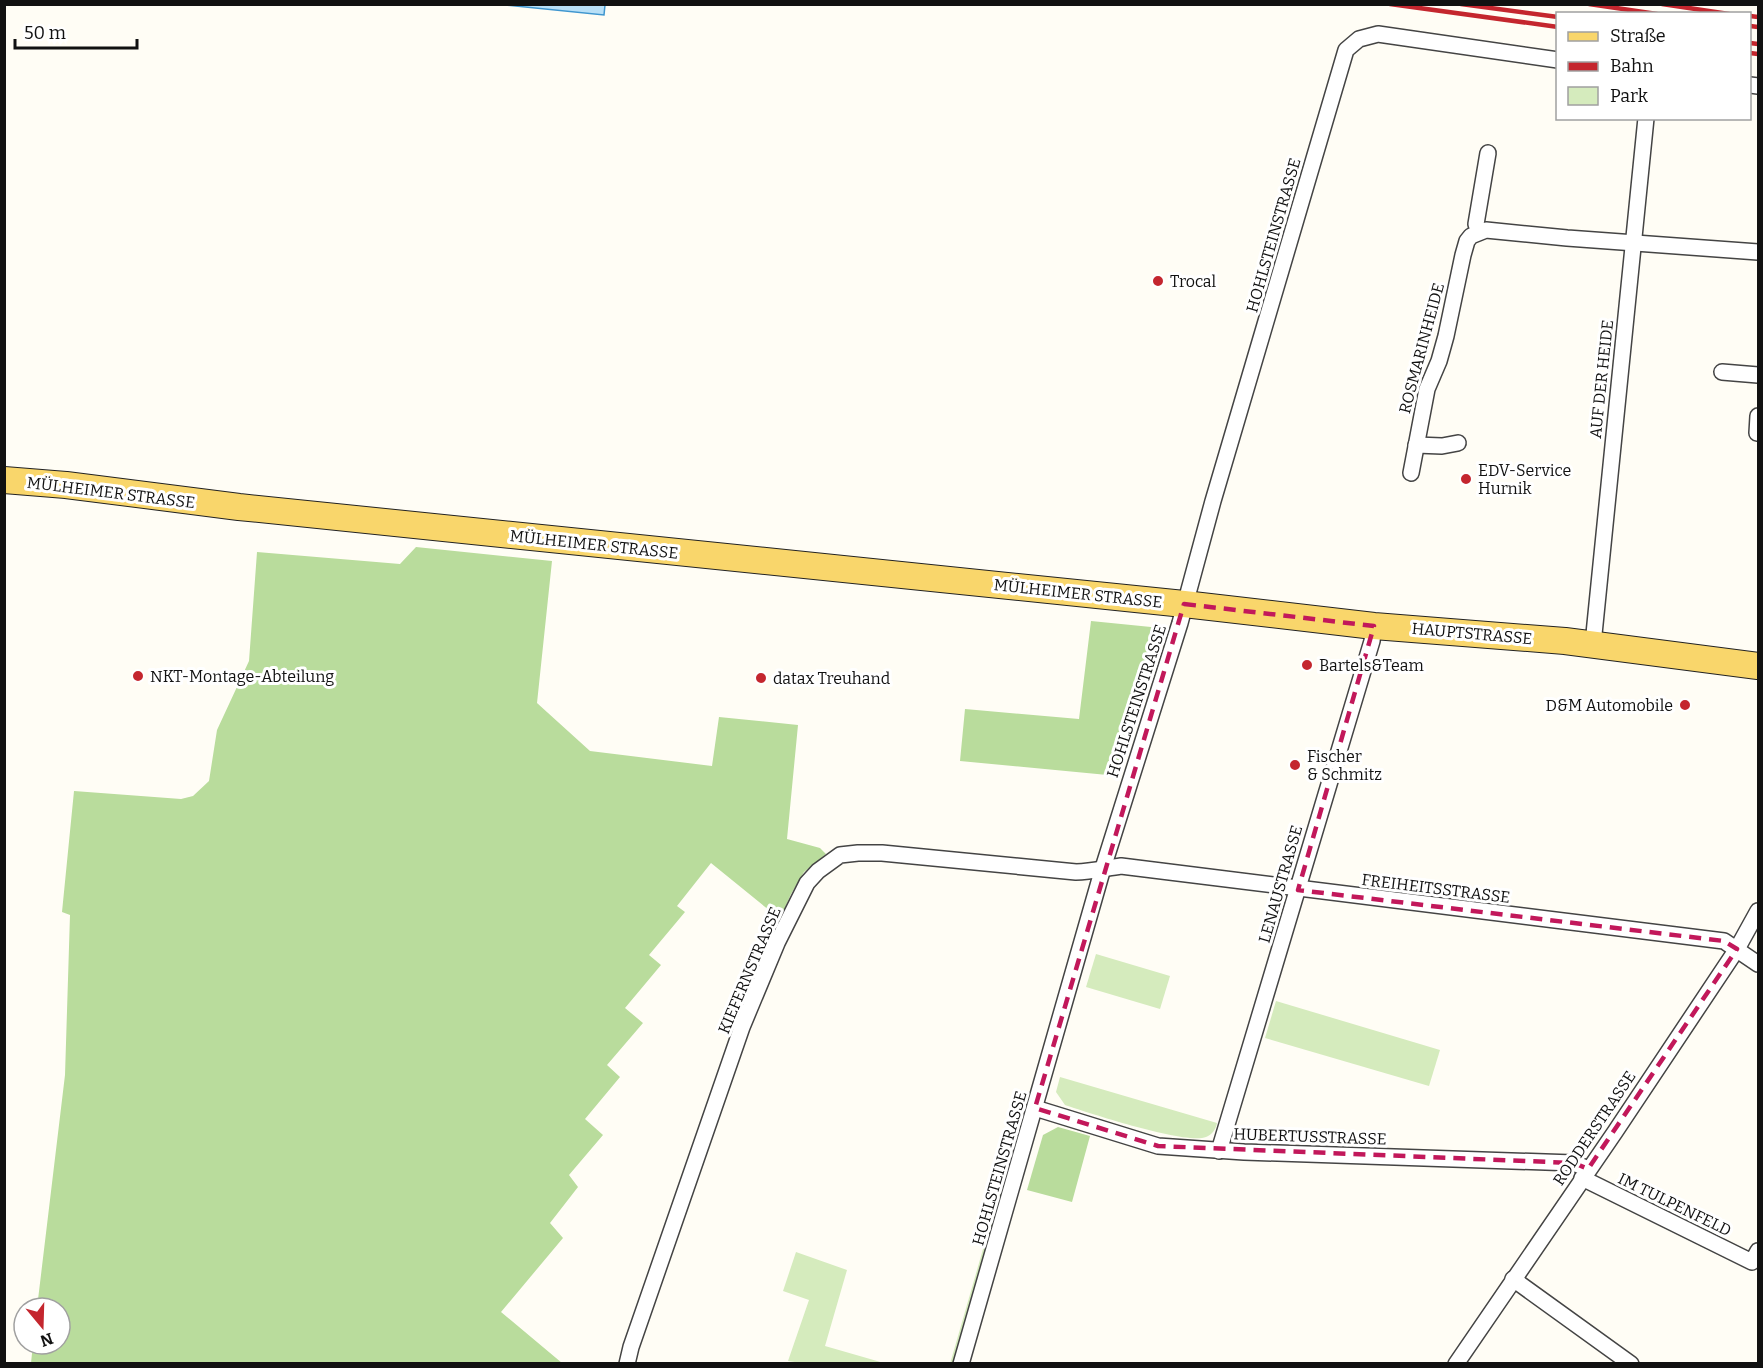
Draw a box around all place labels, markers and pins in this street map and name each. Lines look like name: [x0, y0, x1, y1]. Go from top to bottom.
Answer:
place label: Trocal: [1170, 272, 1217, 291]
marker: Trocal: [1151, 274, 1165, 288]
place label: EDV-Service Hurnik: [1478, 461, 1571, 498]
marker: EDV-Service Hurnik: [1459, 472, 1473, 486]
place label: Bartels&Team: [1319, 656, 1424, 675]
marker: Bartels&Team: [1300, 658, 1314, 672]
place label: NKT-Montage-Abteilung: [150, 667, 334, 686]
marker: NKT-Montage-Abteilung: [131, 669, 145, 683]
place label: datax Treuhand: [773, 669, 891, 688]
marker: datax Treuhand: [754, 671, 768, 685]
place label: D&M Automobile: [1546, 696, 1673, 715]
marker: D&M Automobile: [1678, 698, 1692, 712]
place label: Fischer & Schmitz: [1307, 747, 1382, 784]
marker: Fischer & Schmitz: [1288, 758, 1302, 772]

